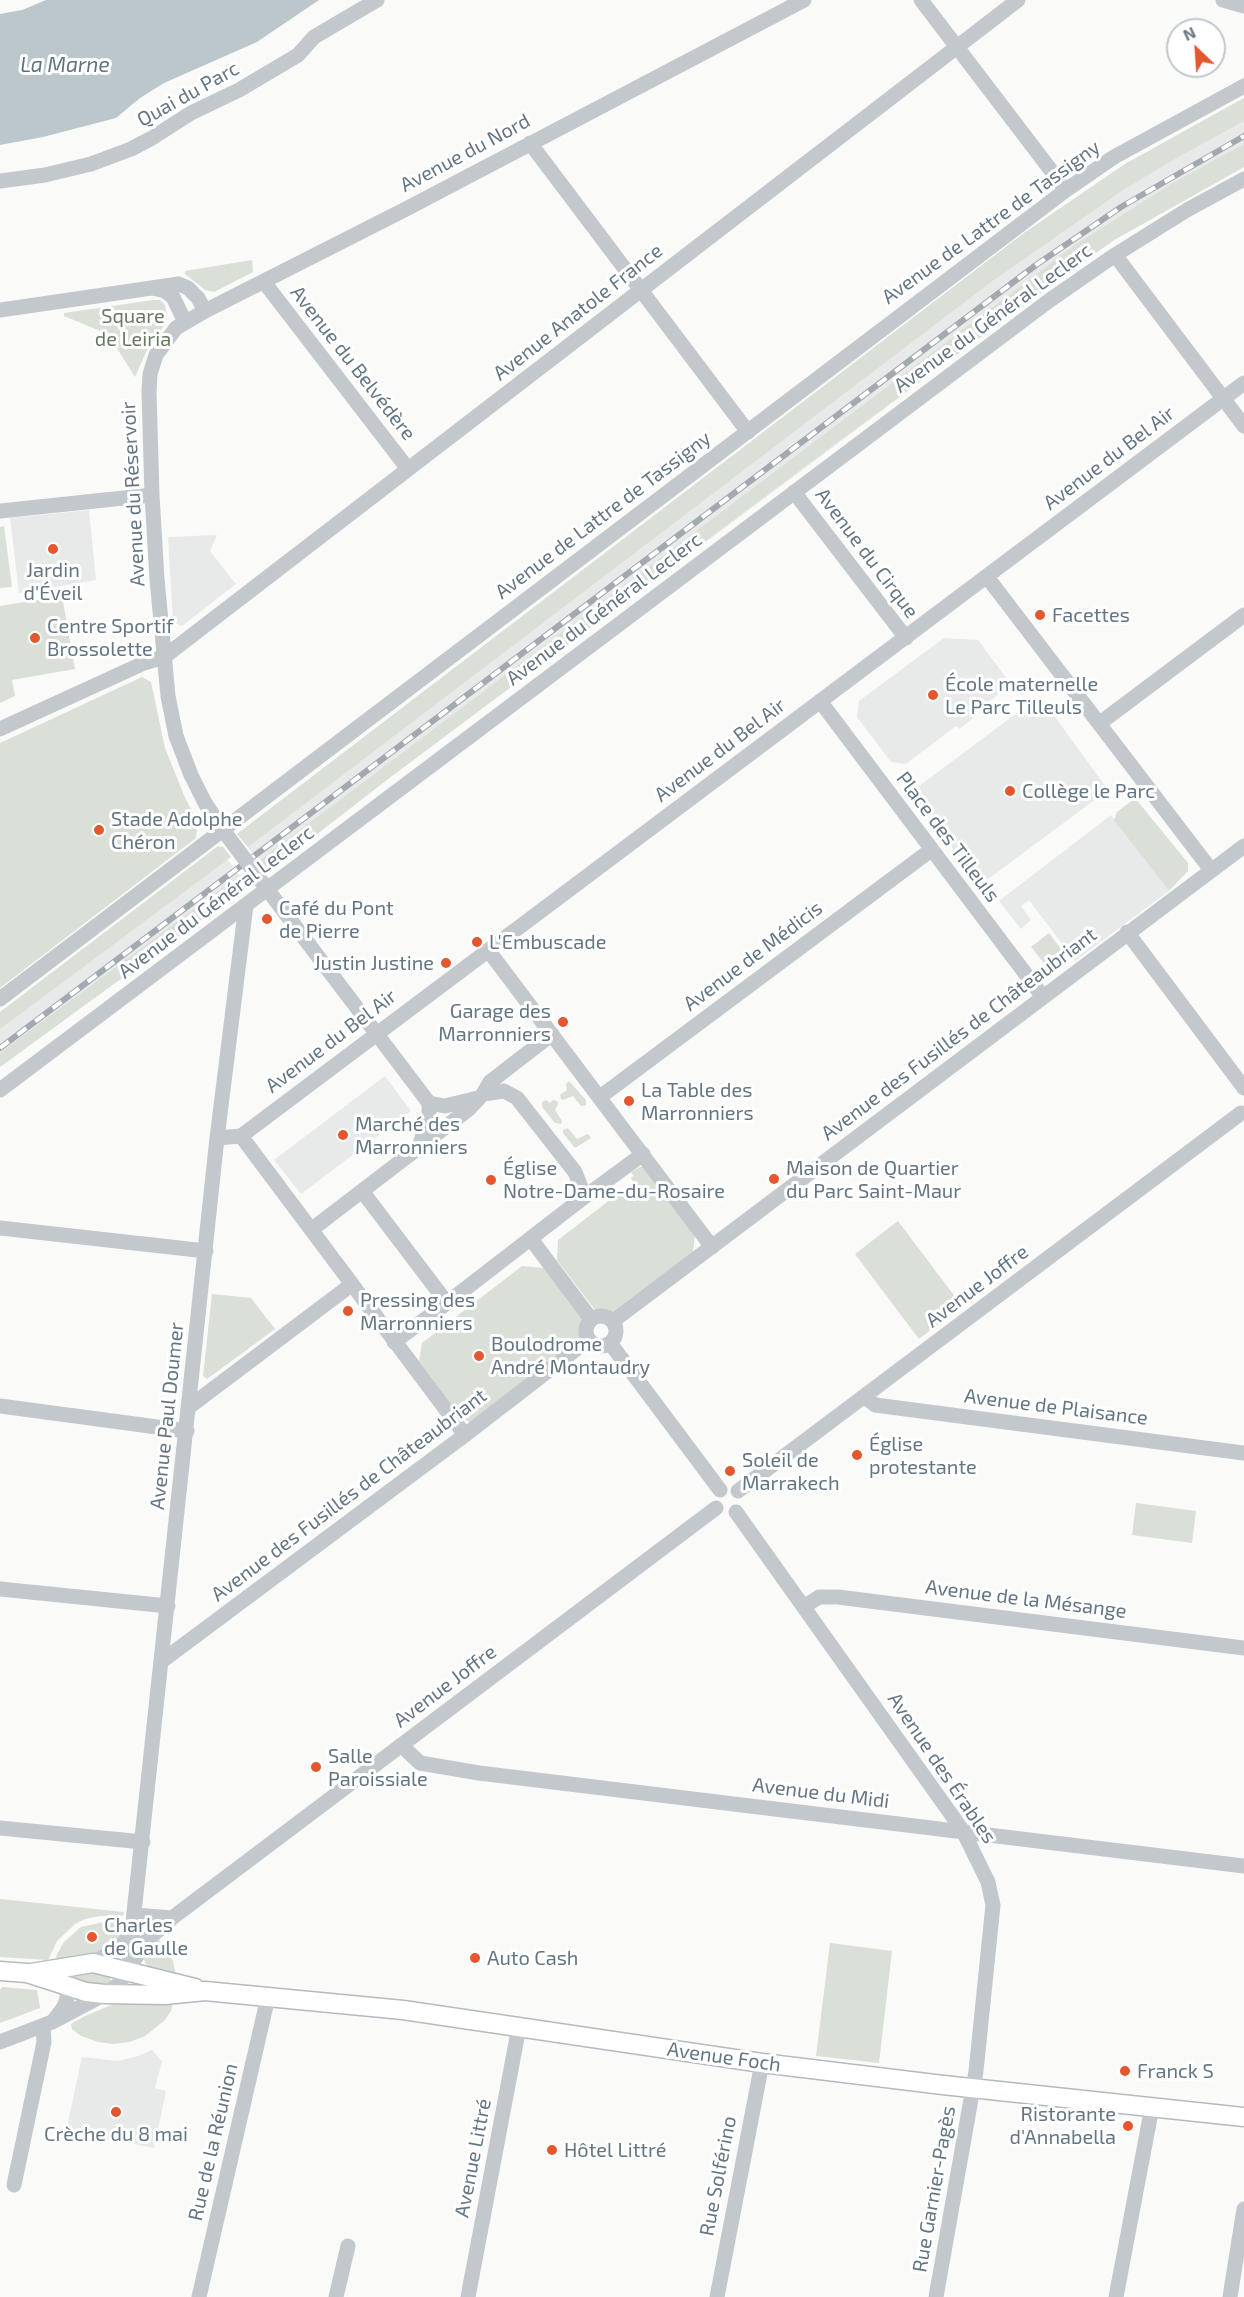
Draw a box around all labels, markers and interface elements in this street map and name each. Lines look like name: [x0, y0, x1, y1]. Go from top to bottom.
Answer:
north arrow: [1166, 18, 1226, 78]
text: N: [1180, 22, 1198, 44]
water label: La Marne: [20, 52, 110, 78]
street label: Quai du Parc: [133, 56, 243, 132]
street label: Avenue du Nord: [396, 109, 534, 197]
street label: Avenue de Lattre de Tassigny: [877, 135, 1105, 309]
street label: Avenue Anatole France: [489, 238, 667, 386]
street label: Avenue du Général Leclerc: [889, 238, 1097, 398]
street label: Avenue du Belvédère: [285, 281, 421, 445]
park label: Square de Leiria: [95, 304, 171, 351]
street label: Avenue du Réservoir: [116, 401, 150, 587]
street label: Avenue du Bel Air: [1039, 401, 1179, 515]
street label: Avenue de Lattre de Tassigny: [491, 426, 715, 604]
street label: Avenue du Cirque: [810, 483, 924, 623]
street label: Avenue du Général Leclerc: [501, 528, 707, 690]
marker: Jardin d'Éveil: [46, 542, 60, 556]
place label: Jardin d'Éveil: [24, 558, 82, 605]
place label: Facettes: [1052, 603, 1130, 627]
marker: Facettes: [1033, 608, 1047, 622]
place label: Centre Sportif Brossolette: [47, 614, 174, 661]
marker: Centre Sportif Brossolette: [28, 631, 42, 645]
place label: École maternelle Le Parc Tilleuls: [945, 672, 1098, 719]
marker: École maternelle Le Parc Tilleuls: [926, 688, 940, 702]
street label: Avenue du Bel Air: [650, 693, 790, 807]
street label: Place des Tilleuls: [891, 767, 1005, 907]
place label: Collège le Parc: [1022, 779, 1155, 803]
marker: Collège le Parc: [1003, 784, 1017, 798]
place label: Stade Adolphe Chéron: [111, 807, 243, 854]
street label: Avenue du Général Leclerc: [113, 821, 319, 983]
marker: Stade Adolphe Chéron: [92, 823, 106, 837]
place label: Café du Pont de Pierre: [279, 896, 394, 943]
street label: Avenue de Médicis: [679, 896, 827, 1016]
marker: Café du Pont de Pierre: [260, 912, 274, 926]
street label: Avenue des Fusillés de Châteaubriant: [817, 923, 1101, 1145]
place label: L'Embuscade: [489, 930, 606, 954]
marker: L'Embuscade: [470, 935, 484, 949]
place label: Justin Justine: [314, 951, 434, 975]
marker: Justin Justine: [439, 956, 453, 970]
street label: Avenue du Bel Air: [261, 984, 401, 1098]
place label: Garage des Marronniers: [438, 999, 551, 1046]
marker: Garage des Marronniers: [556, 1015, 570, 1029]
place label: La Table des Marronniers: [641, 1078, 754, 1125]
marker: La Table des Marronniers: [622, 1094, 636, 1108]
place label: Marché des Marronniers: [355, 1112, 468, 1159]
marker: Marché des Marronniers: [336, 1128, 350, 1142]
place label: Église Notre-Dame-du-Rosaire: [503, 1156, 725, 1203]
place label: Maison de Quartier du Parc Saint-Maur: [786, 1156, 961, 1203]
marker: Maison de Quartier du Parc Saint-Maur: [767, 1172, 781, 1186]
marker: Église Notre-Dame-du-Rosaire: [484, 1173, 498, 1187]
street label: Avenue Joffre: [921, 1240, 1033, 1332]
place label: Pressing des Marronniers: [360, 1288, 475, 1335]
marker: Pressing des Marronniers: [341, 1304, 355, 1318]
street label: Avenue Paul Doumer: [145, 1321, 189, 1511]
place label: Boulodrome André Montaudry: [491, 1332, 650, 1379]
marker: Boulodrome André Montaudry: [472, 1349, 486, 1363]
street label: Avenue des Fusillés de Châteaubriant: [207, 1384, 491, 1606]
street label: Avenue de Plaisance: [963, 1384, 1149, 1430]
place label: Église protestante: [869, 1432, 977, 1479]
place label: Soleil de Marrakech: [742, 1448, 840, 1495]
marker: Église protestante: [850, 1448, 864, 1462]
marker: Soleil de Marrakech: [723, 1464, 737, 1478]
street label: Avenue de la Mésange: [924, 1575, 1128, 1623]
street label: Avenue Joffre: [389, 1640, 501, 1732]
street label: Avenue des Érables: [883, 1688, 1001, 1848]
place label: Salle Paroissiale: [328, 1744, 428, 1791]
marker: Salle Paroissiale: [309, 1760, 323, 1774]
street label: Avenue du Midi: [751, 1773, 891, 1813]
place label: Charles de Gaulle: [104, 1913, 188, 1960]
marker: Charles de Gaulle: [85, 1930, 99, 1944]
place label: Auto Cash: [487, 1946, 578, 1970]
marker: Auto Cash: [468, 1951, 482, 1965]
street label: Avenue Foch: [666, 2037, 782, 2077]
place label: Franck S: [1137, 2059, 1214, 2083]
street label: Rue de la Réunion: [183, 2061, 243, 2223]
marker: Franck S: [1118, 2064, 1132, 2078]
street label: Avenue Littré: [450, 2097, 496, 2219]
place label: Ristorante d'Annabella: [1009, 2102, 1116, 2149]
street label: Rue Garnier-Pagès: [908, 2104, 960, 2274]
marker: Crèche du 8 mai: [109, 2105, 123, 2119]
street label: Rue Solférino: [695, 2114, 741, 2238]
marker: Ristorante d'Annabella: [1121, 2119, 1135, 2133]
place label: Crèche du 8 mai: [44, 2122, 188, 2146]
place label: Hôtel Littré: [564, 2138, 666, 2162]
marker: Hôtel Littré: [545, 2143, 559, 2157]

